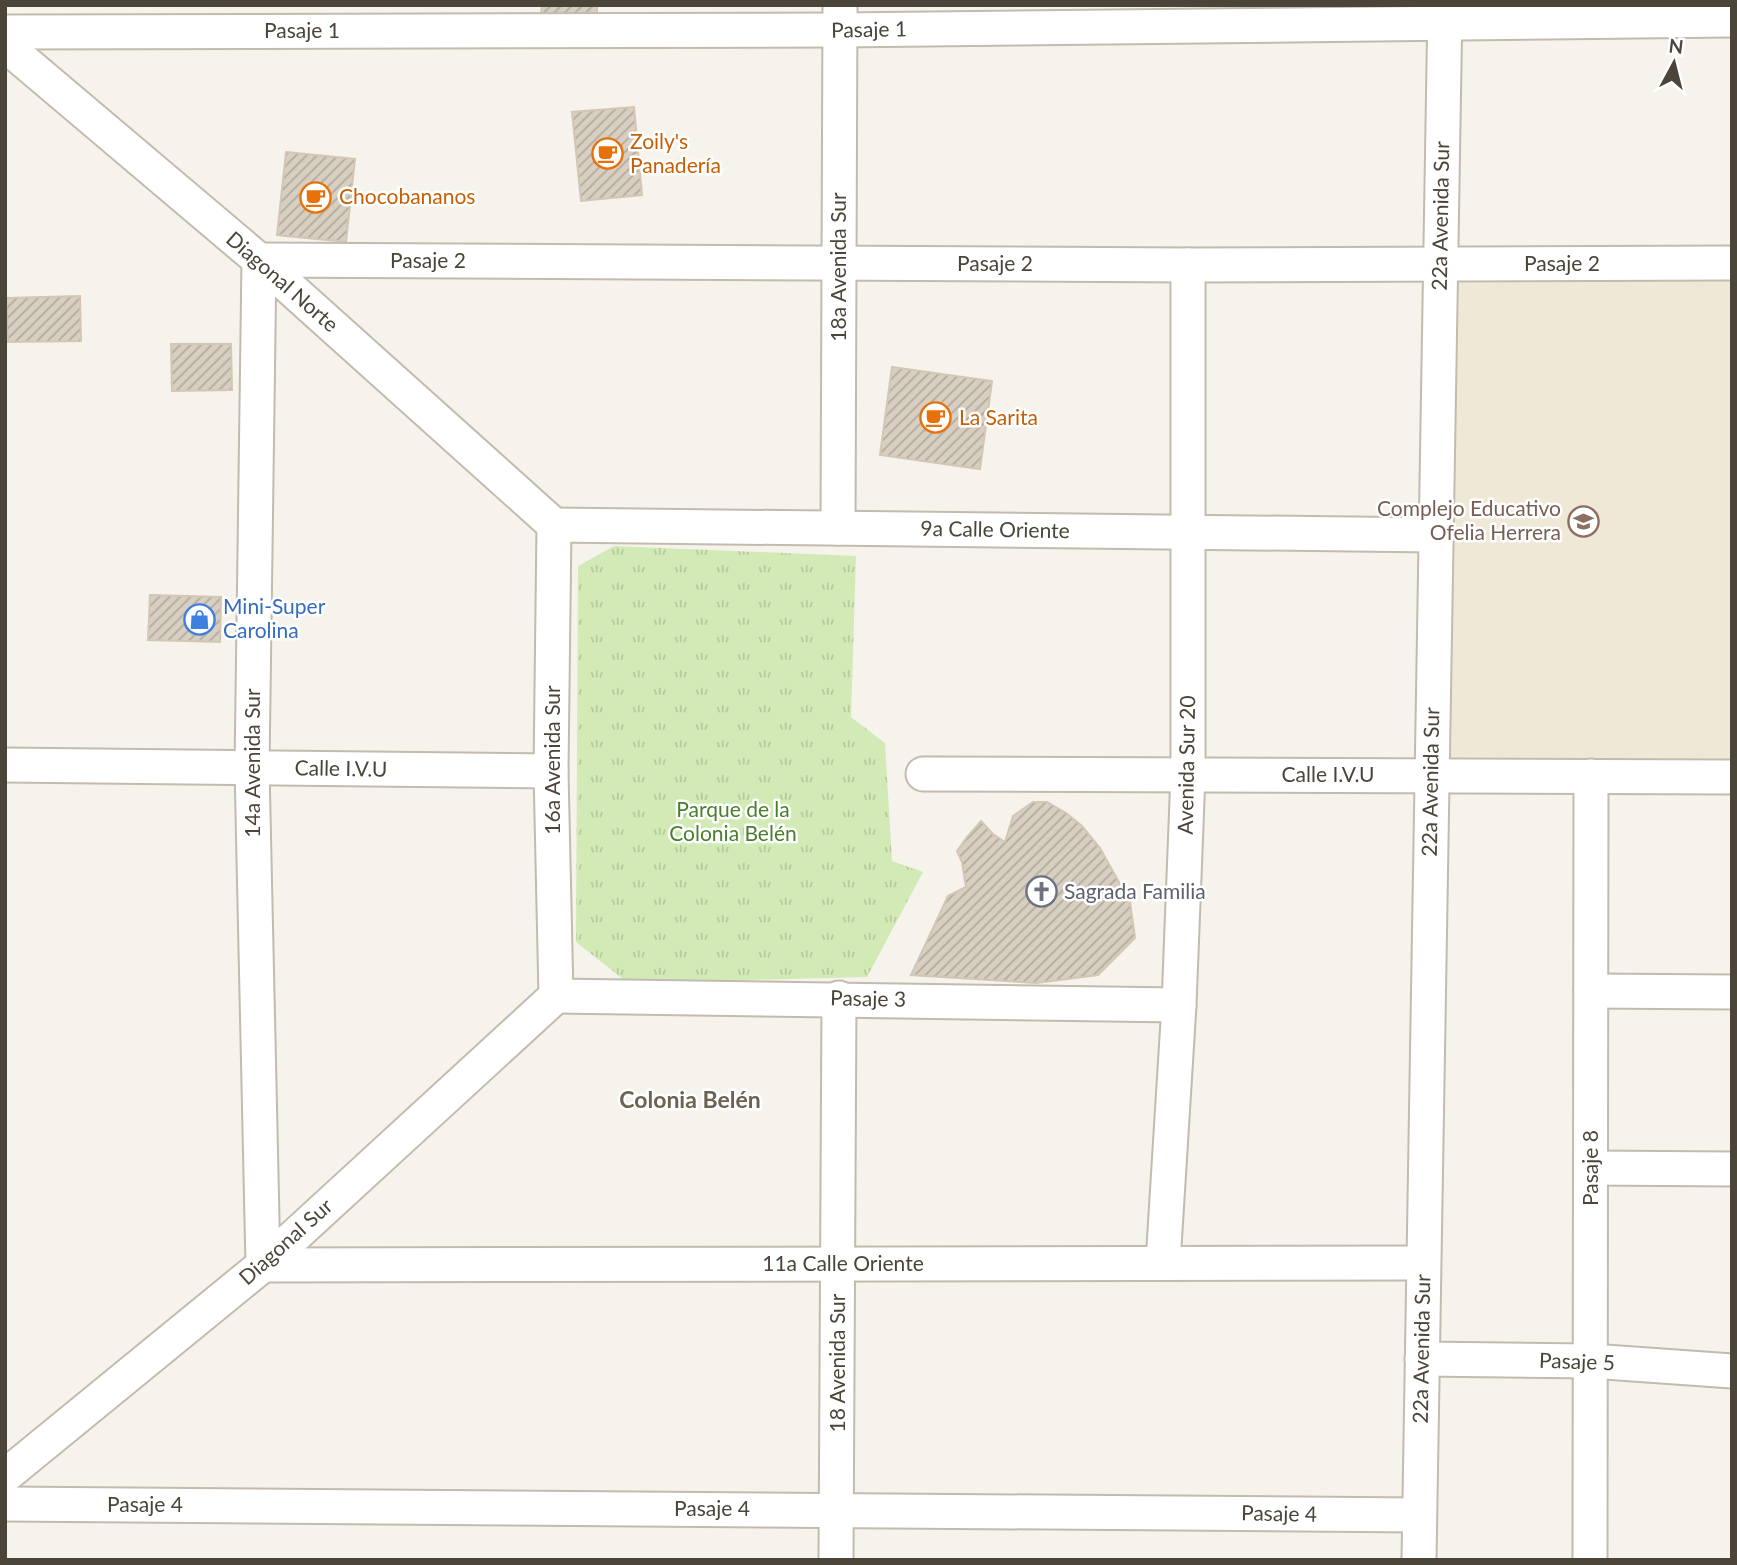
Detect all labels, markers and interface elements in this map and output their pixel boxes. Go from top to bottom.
street label: Pasaje 1 [831,15,907,42]
street label: Pasaje 1 [264,17,340,42]
north arrow [1639,28,1709,98]
text: N [1667,33,1685,58]
place label: Zoily's Panadería [630,128,721,177]
cafe icon: Zoily's Panadería [590,137,624,171]
street label: 22a Avenida Sur [1426,141,1453,291]
cafe icon: Chocobananos [299,180,333,214]
place label: Chocobananos [339,183,475,208]
street label: 18a Avenida Sur [825,192,850,342]
street label: Diagonal Norte [222,225,344,336]
street label: Pasaje 2 [390,247,466,272]
street label: Pasaje 2 [957,250,1033,275]
street label: Pasaje 2 [1524,250,1600,275]
cafe icon: La Sarita [919,401,953,435]
place label: La Sarita [959,404,1038,429]
place label: Complejo Educativo Ofelia Herrera [1377,495,1561,544]
school or university icon: Complejo Educativo Ofelia Herrera [1567,504,1601,538]
street label: 9a Calle Oriente [920,515,1070,542]
place label: Mini-Super Carolina [223,593,326,642]
shop icon: Mini-Super Carolina [183,602,217,636]
street label: 16a Avenida Sur [539,685,564,835]
street label: 14a Avenida Sur [239,688,264,838]
street label: Avenida Sur 20 [1172,695,1199,835]
street label: 22a Avenida Sur [1416,707,1443,857]
street label: Calle I.V.U [294,754,388,781]
street label: Calle I.V.U [1282,761,1374,786]
park label: Parque de la Colonia Belén [669,796,797,845]
church icon: Sagrada Familia [1024,875,1058,909]
place label: Sagrada Familia [1064,878,1206,903]
street label: Pasaje 3 [830,984,906,1011]
district label: Colonia Belén [619,1085,761,1113]
street label: Pasaje 8 [1577,1130,1602,1206]
street label: Diagonal Sur [233,1192,337,1289]
street label: 11a Calle Oriente [762,1250,924,1275]
street label: 22a Avenida Sur [1407,1274,1434,1424]
street label: 18 Avenida Sur [824,1293,849,1432]
street label: Pasaje 5 [1539,1347,1615,1374]
street label: Pasaje 4 [107,1491,183,1516]
street label: Pasaje 4 [674,1495,750,1520]
street label: Pasaje 4 [1241,1499,1317,1526]

